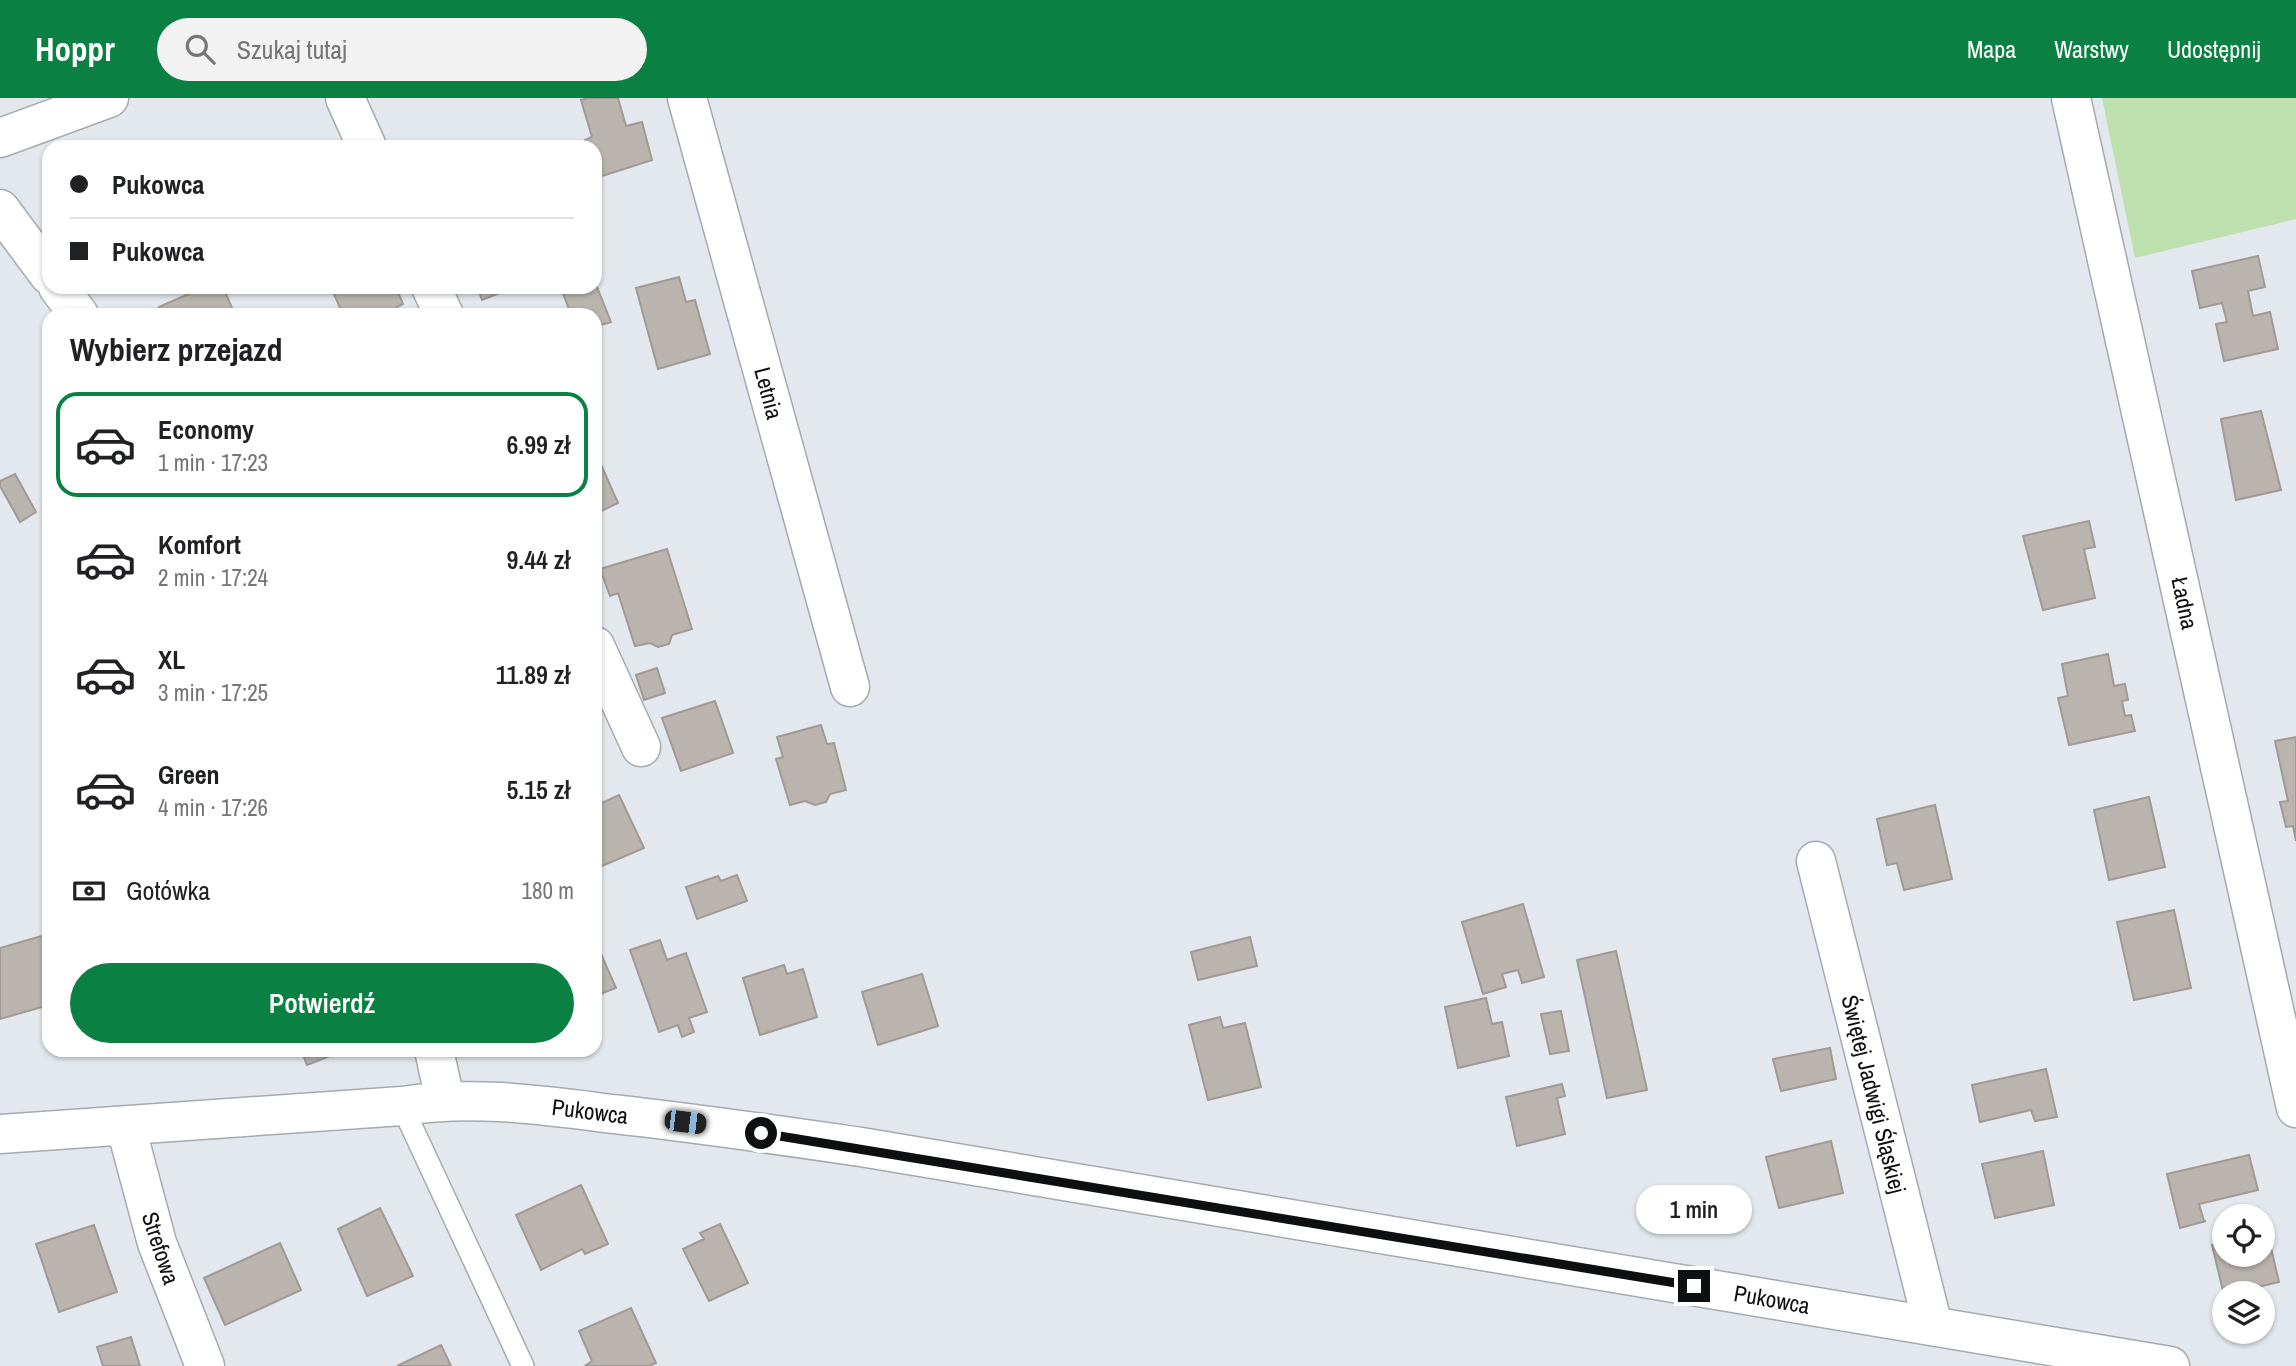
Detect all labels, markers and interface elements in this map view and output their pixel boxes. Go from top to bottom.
search box [157,18,647,81]
text: Hoppr [35,27,115,71]
icon: search [181,30,219,68]
text: Szukaj tutaj [237,32,347,67]
text: Mapa [1967,33,2016,65]
text: Warstwy [2054,33,2129,65]
text: Udostępnij [2167,33,2261,65]
text: Pukowca [112,167,204,202]
text: Pukowca [112,234,204,269]
text: Wybierz przejazd [70,328,282,371]
street label: Letnia [747,364,791,423]
text: Economy [158,412,254,447]
icon: car [74,413,137,476]
text: 6.99 zł [506,427,570,462]
text: 1 min · 17:23 [158,447,268,478]
text: Komfort [158,527,241,562]
icon: car [74,528,137,591]
text: 9.44 zł [506,542,570,577]
text: 2 min · 17:24 [158,562,268,593]
street label: Ładna [2164,574,2206,632]
text: XL [158,642,185,677]
icon: car [74,643,137,706]
text: 11.89 zł [496,657,570,692]
text: 3 min · 17:25 [158,677,268,708]
text: Green [158,757,220,792]
icon: car [74,758,137,821]
text: 5.15 zł [506,772,570,807]
text: 4 min · 17:26 [158,792,268,823]
icon: cash [70,872,108,910]
text: Gotówka [126,873,210,908]
text: 180 m [522,875,574,906]
button: Potwierdź [70,963,574,1043]
street label: Świętej Jadwigi Śląskiej [1834,992,1914,1196]
street label: Pukowca [550,1091,630,1131]
car [663,1109,708,1135]
route start [745,1117,777,1149]
callout: 1 min [1636,1184,1752,1234]
text: 1 min [1670,1194,1718,1225]
map controls [2212,1204,2275,1344]
button: locate [2212,1204,2275,1267]
street label: Strefowa [135,1208,187,1289]
route end [1678,1270,1710,1302]
street label: Pukowca [1732,1277,1813,1321]
button: layers [2212,1281,2275,1344]

